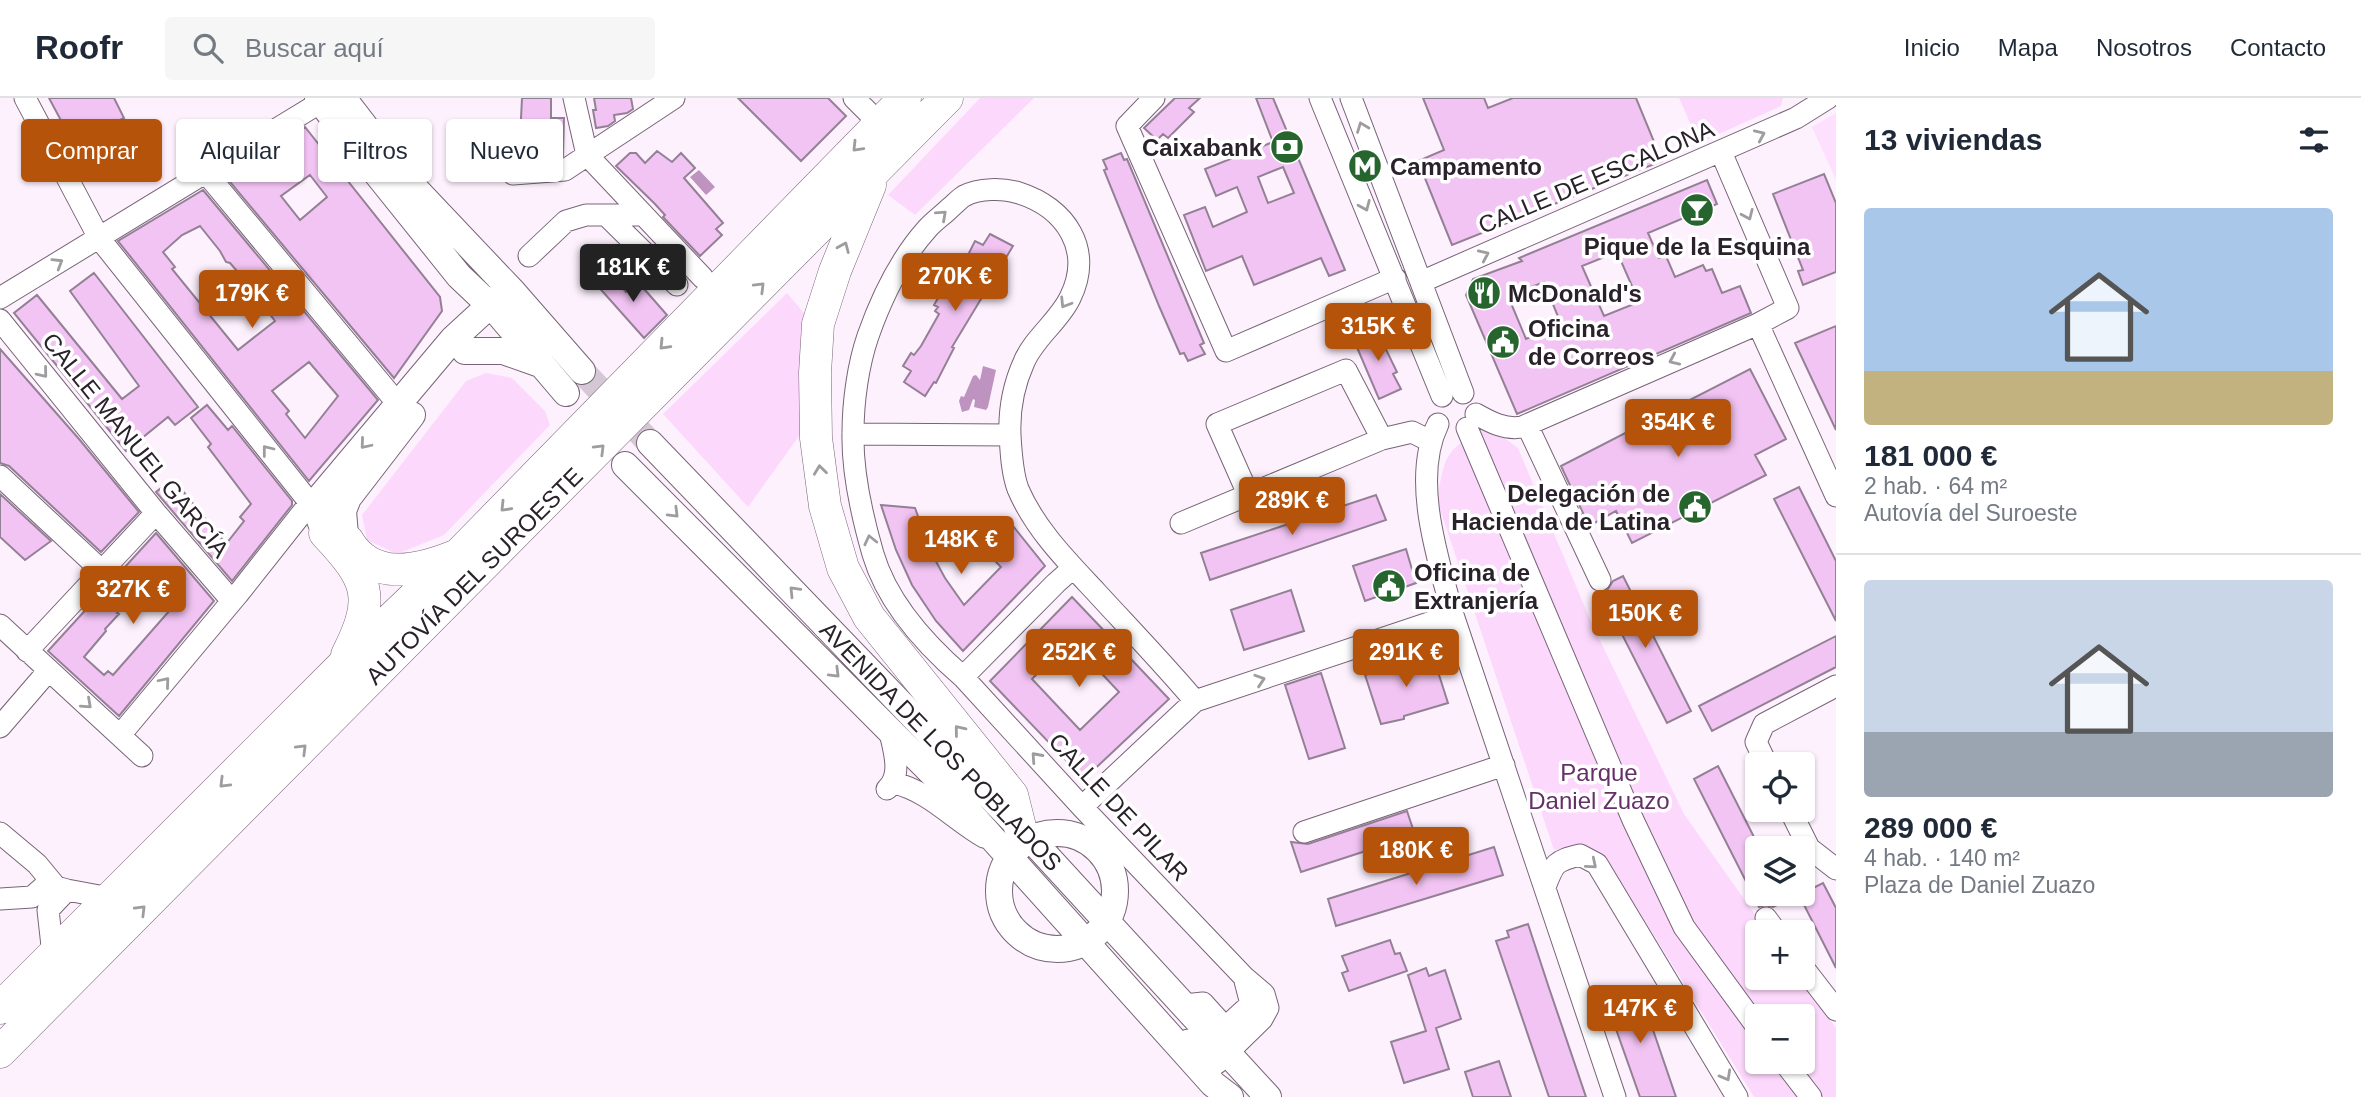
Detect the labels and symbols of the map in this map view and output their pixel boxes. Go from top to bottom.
street label: CALLE DE ESCALONA [1474,115,1718,239]
one-way arrow [1356,121,1370,133]
bank icon: Caixabank [1268,128,1306,166]
one-way arrow [1752,129,1765,143]
place label: Caixabank [1142,134,1263,161]
one-way arrow [853,139,866,152]
metro station icon: Campamento [1346,147,1384,185]
place label: Campamento [1390,153,1542,180]
bar icon: Pique de la Esquina [1678,191,1716,229]
one-way arrow [1357,199,1371,211]
one-way arrow [1740,208,1754,220]
one-way arrow [934,211,947,224]
place label: Pique de la Esquina [1584,233,1811,260]
one-way arrow [836,242,850,254]
pin: 181K € [576,244,690,304]
one-way arrow [1476,249,1489,263]
pin: 270K € [898,254,1012,313]
one-way arrow [51,258,64,271]
pin: 179K € [195,271,309,330]
restaurant icon: McDonald's [1465,274,1503,312]
place label: McDonald's [1508,280,1642,307]
one-way arrow [752,283,764,295]
one-way arrow [1061,296,1074,309]
pin: 315K € [1321,303,1435,363]
place label: Oficina de Correos [1528,315,1655,370]
public building icon: Oficina de Correos [1484,323,1522,361]
street label: CALLE MANUEL GARCÍA [37,327,235,563]
one-way arrow [659,336,672,349]
one-way arrow [1669,352,1681,366]
one-way arrow [35,365,47,378]
pin: 354K € [1621,400,1735,459]
one-way arrow [361,435,373,448]
one-way arrow [263,445,276,457]
one-way arrow [592,445,604,457]
street label: AUTOVÍA DEL SUROESTE [360,462,588,690]
one-way arrow [813,464,828,476]
pin: 289K € [1235,478,1349,537]
place label: Delegación de Hacienda de Latina [1451,480,1671,535]
public building icon: Delegación de Hacienda de Latina [1676,488,1714,526]
one-way arrow [500,499,513,512]
one-way arrow [665,504,678,517]
pin: 148K € [904,517,1018,576]
one-way arrow [864,534,878,546]
place label: Oficina de Extranjería [1414,559,1539,614]
pin: 327K € [76,566,190,626]
public building icon: Oficina de Extranjería [1370,567,1408,605]
one-way arrow [789,586,802,599]
pin: 150K € [1588,590,1702,650]
street label: AVENIDA DE LOS POBLADOS [815,616,1067,876]
pin: 252K € [1022,630,1136,689]
pin: 291K € [1349,630,1463,689]
one-way arrow [827,665,840,678]
one-way arrow [1253,673,1265,688]
one-way arrow [156,677,169,689]
one-way arrow [79,696,92,708]
one-way arrow [955,725,968,737]
street label: CALLE DE PILAR [1044,728,1194,886]
one-way arrow [293,745,306,758]
one-way arrow [1031,752,1044,765]
park label: Parque Daniel Zuazo [1528,759,1670,814]
one-way arrow [220,775,233,788]
pin: 180K € [1359,828,1473,887]
one-way arrow [1584,855,1597,868]
one-way arrow [132,906,145,919]
pin: 147K € [1583,986,1697,1045]
one-way arrow [1718,1069,1731,1081]

